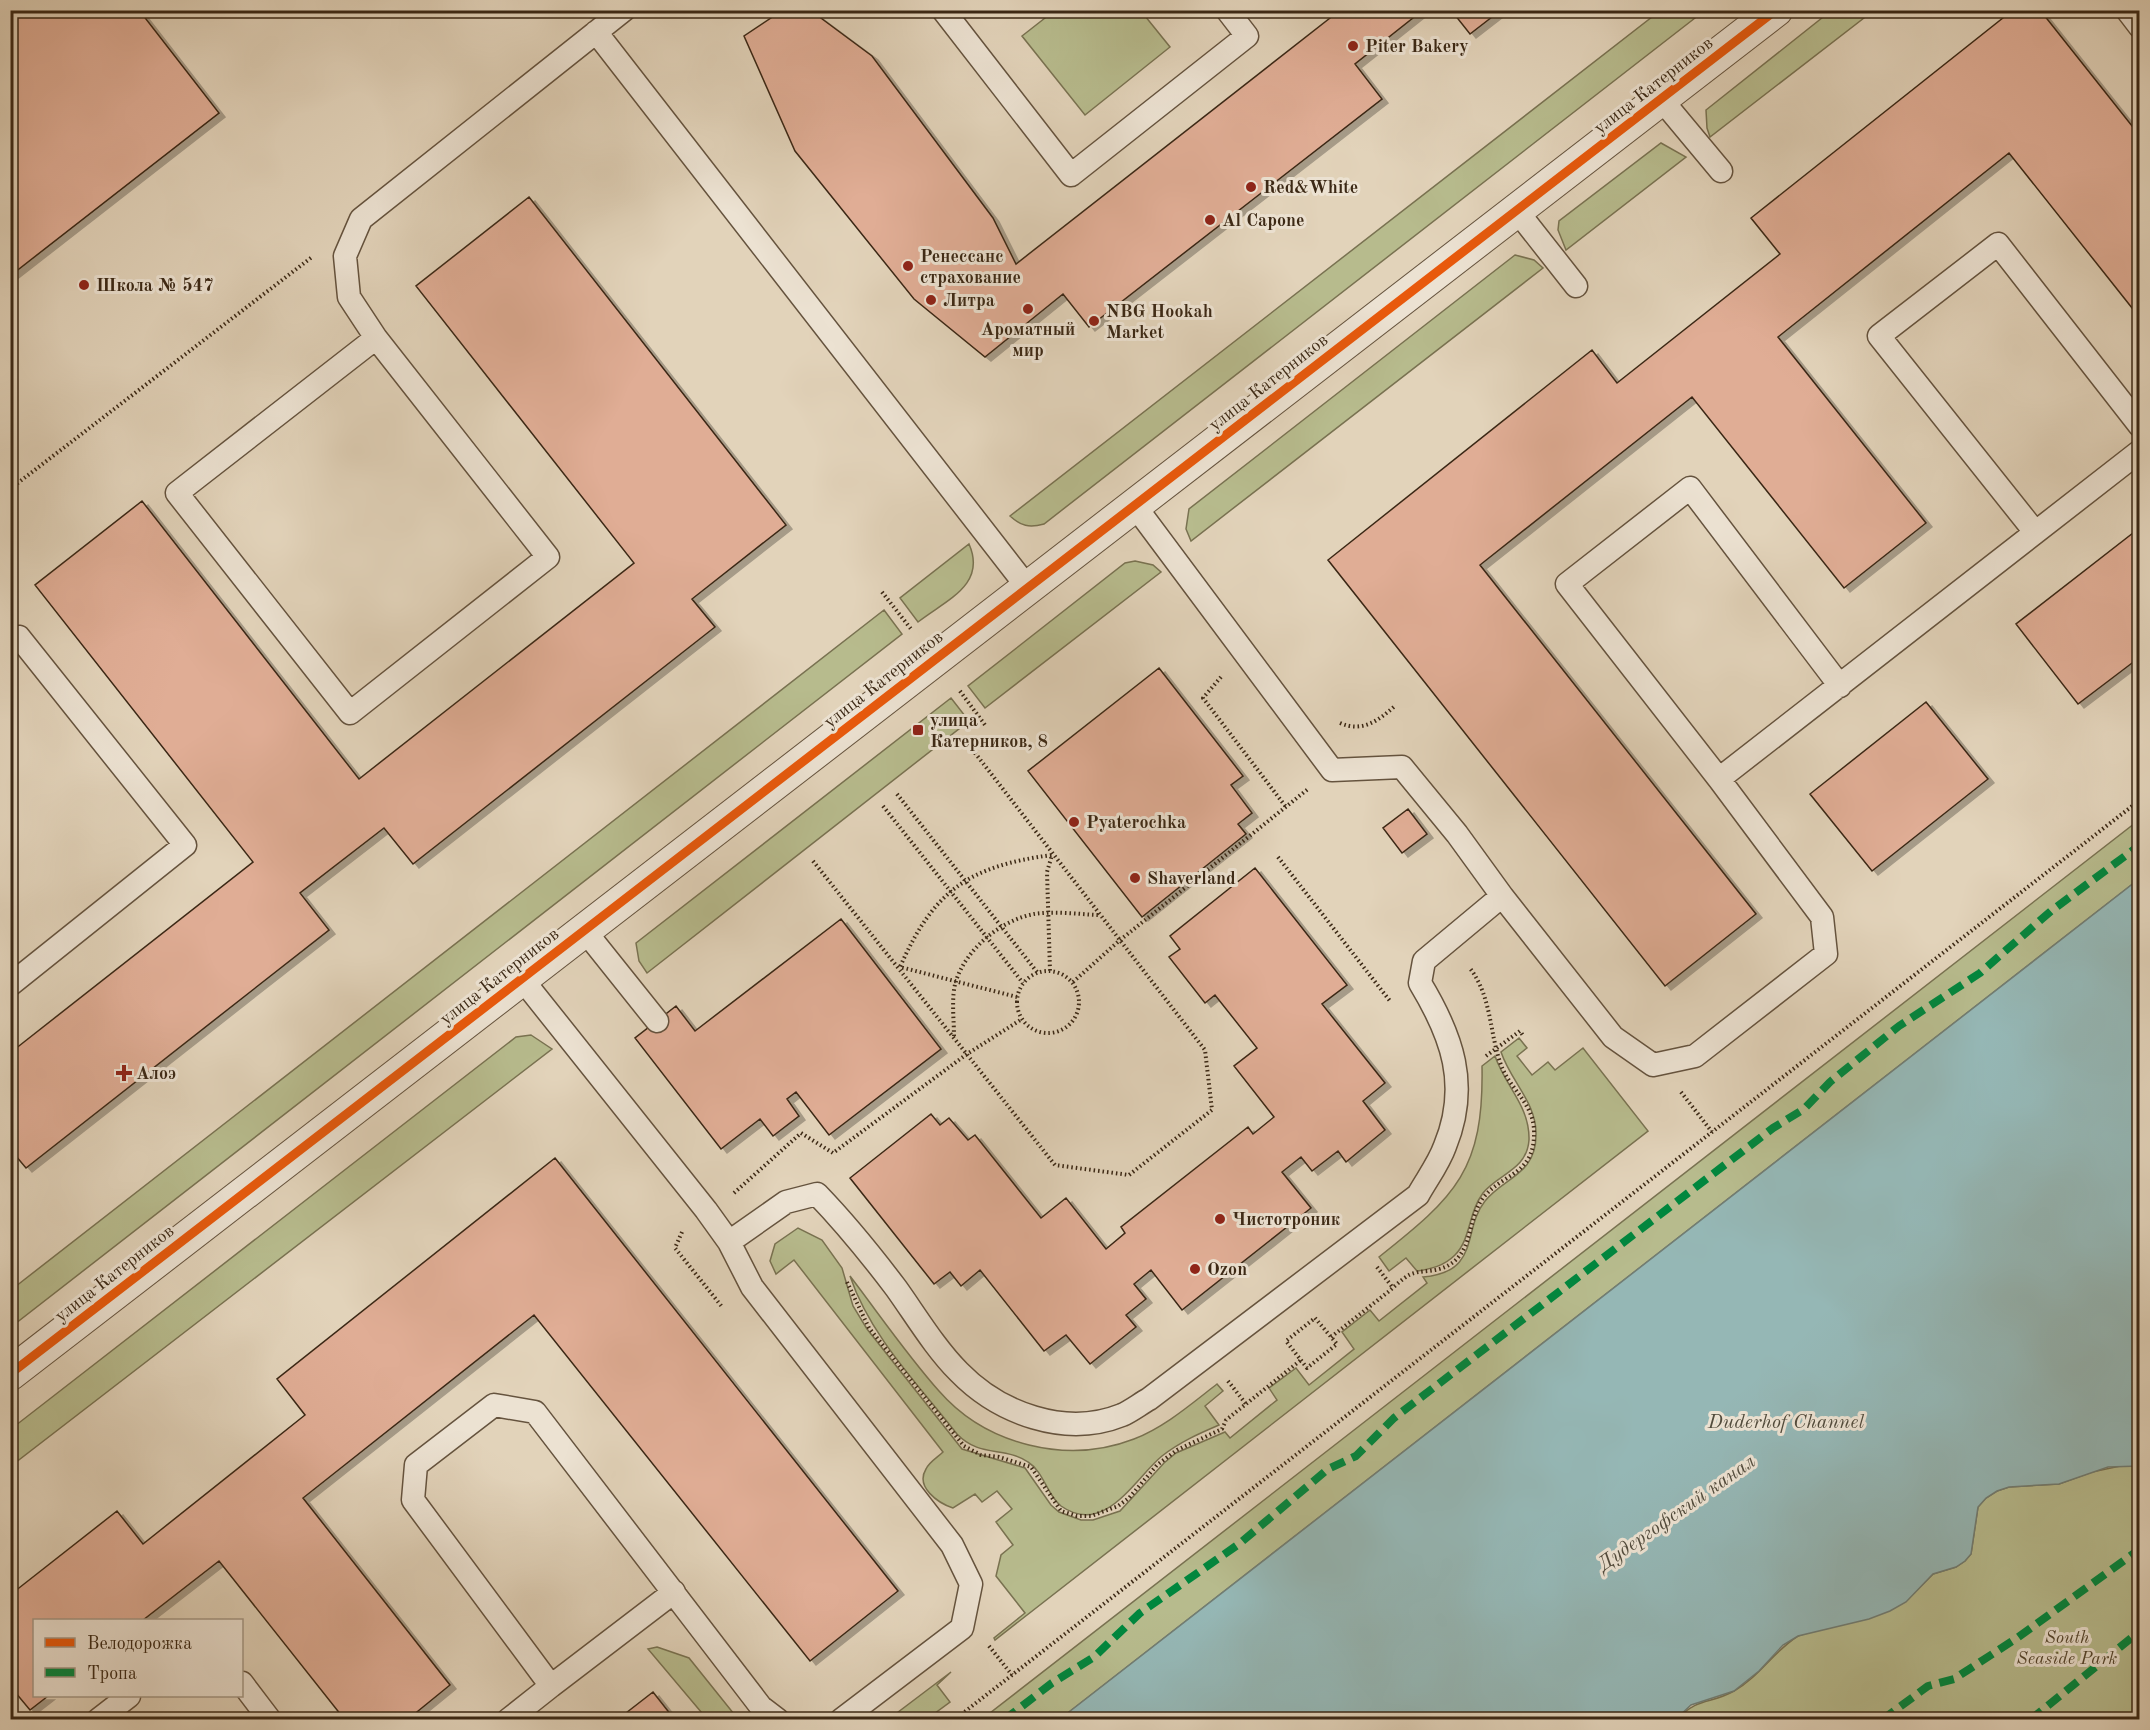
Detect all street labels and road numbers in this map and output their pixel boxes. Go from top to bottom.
street label: улица Катерников [1591,34,1716,138]
street label: улица Катерников [1206,331,1331,435]
street label: улица Катерников [821,628,946,732]
street label: улица Катерников [437,925,562,1029]
street label: улица Катерников [52,1222,177,1326]

